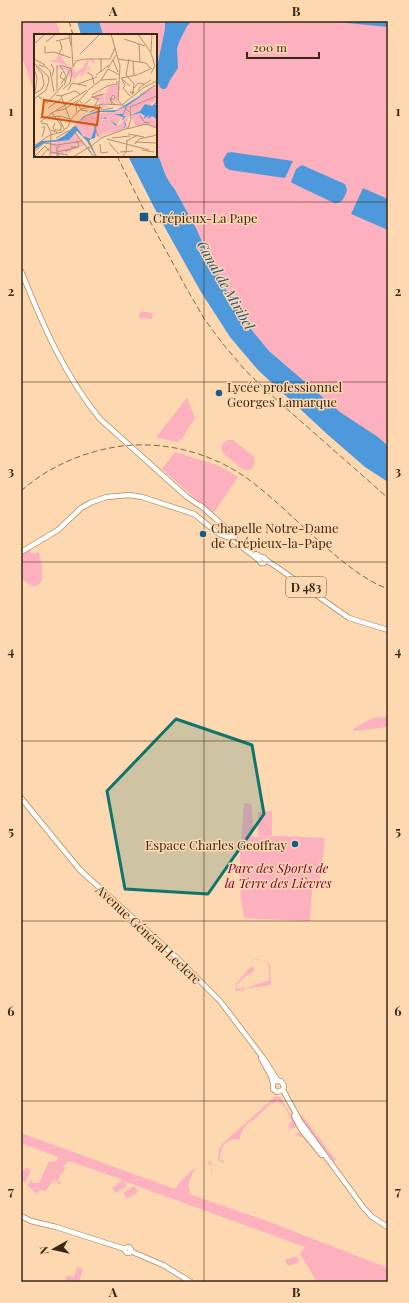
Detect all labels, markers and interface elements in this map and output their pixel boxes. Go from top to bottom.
text: A [108,2,118,19]
text: B [292,2,301,19]
inset map [34,34,157,157]
scale bar [247,34,319,60]
text: 200 m [253,39,287,55]
text: 1 [9,102,14,119]
text: 1 [396,102,401,119]
place label: Crépieux-La Pape [153,209,258,226]
marker: Crépieux-La Pape [138,211,150,223]
water label: Canal de Miribel [193,237,260,334]
text: 2 [8,282,15,299]
text: 2 [395,282,402,299]
place label: Lycée professionnel Georges Lamarque [227,378,343,410]
marker: Lycée professionnel Georges Lamarque [214,388,224,398]
text: 3 [8,462,14,479]
text: 3 [395,462,401,479]
place label: Chapelle Notre-Dame de Crépieux-la-Pape [211,519,339,551]
marker: Chapelle Notre-Dame de Crépieux-la-Pape [198,529,208,539]
road number: D 483 [286,577,326,597]
text: 4 [8,642,15,659]
text: 4 [395,642,402,659]
text: 5 [8,822,14,839]
text: 5 [395,822,401,839]
place label: Espace Charles Geoffray [145,836,287,853]
marker: Espace Charles Geoffray [290,839,300,849]
park label: Parc des Sports de la Terre des Lièvres [225,859,331,891]
street label: Avenue Général Leclerc [92,880,205,987]
text: 6 [7,1002,15,1019]
text: 6 [394,1002,402,1019]
text: 7 [8,1182,14,1199]
text: 7 [395,1182,401,1199]
north arrow [34,1229,74,1269]
text: N [36,1245,52,1255]
text: A [108,1283,118,1300]
text: B [292,1283,301,1300]

